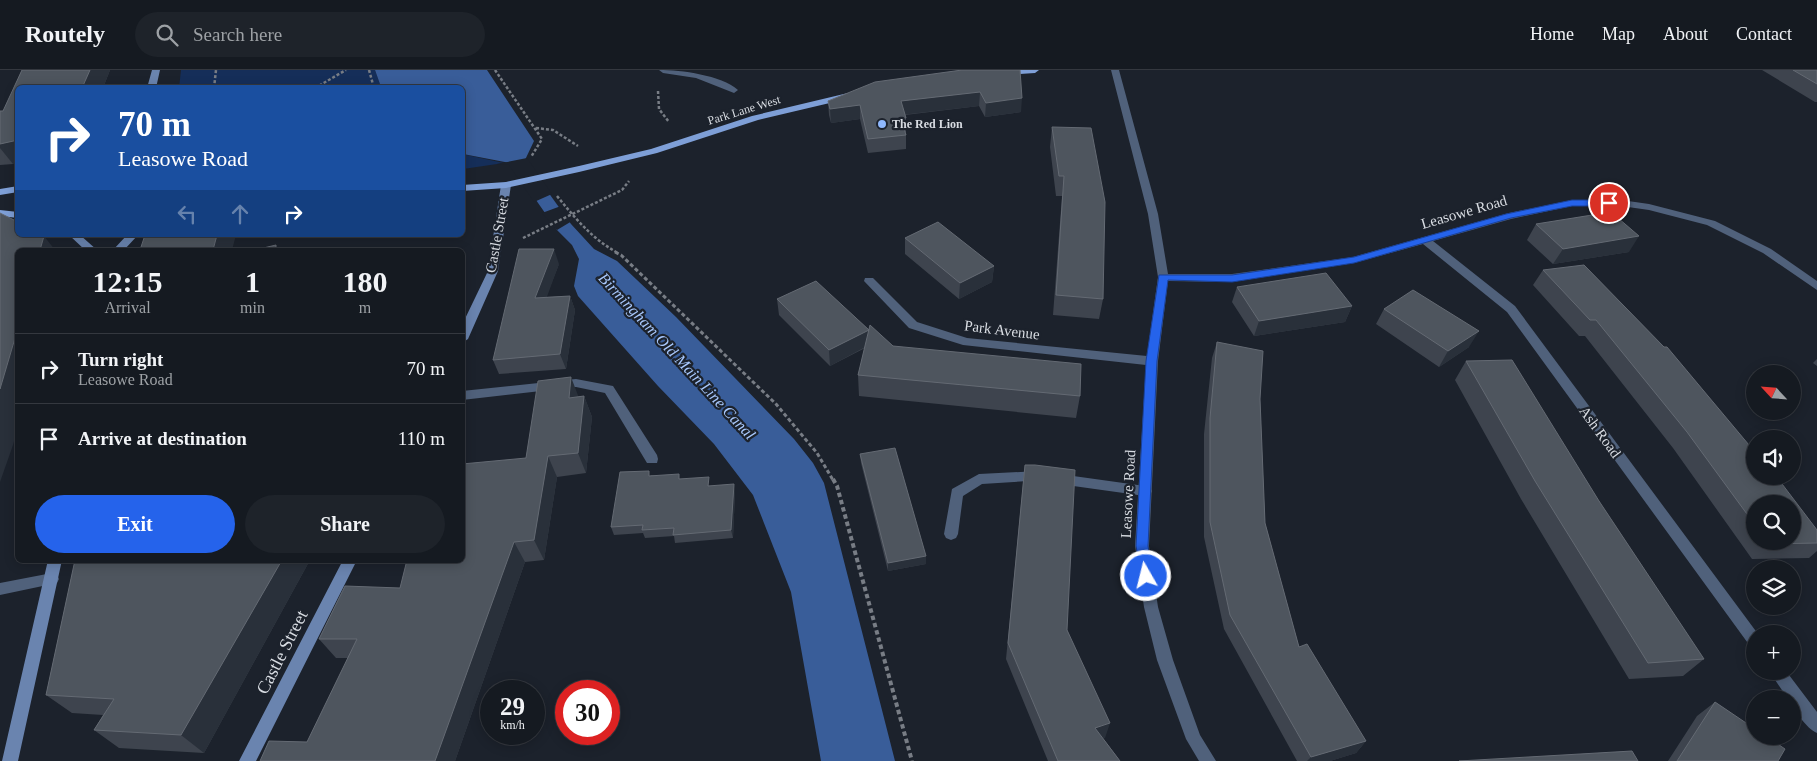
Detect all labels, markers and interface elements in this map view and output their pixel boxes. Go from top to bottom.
search box [135,12,485,57]
text: Routely [25,21,105,47]
icon: search [153,21,181,49]
text: Search here [193,24,282,45]
text: Home [1530,24,1574,44]
text: Map [1602,24,1635,44]
text: About [1663,24,1708,44]
text: Contact [1736,24,1792,44]
street label: Park Lane West [706,92,783,128]
icon: right [35,105,100,170]
text: 70 m [118,105,191,144]
place label: The Red Lion [892,117,963,131]
marker: The Red Lion [876,118,888,130]
text: Leasowe Road [118,146,248,171]
pin [1588,182,1630,224]
icon: arrive [1595,189,1623,217]
street label: Leasowe Road [1419,192,1509,232]
street label: Castle Street [483,195,512,274]
icon: left [173,200,201,228]
icon: ahead [226,200,254,228]
icon: right [279,200,307,228]
text: 12:15 [93,265,163,298]
text: 1 [245,265,260,298]
text: 180 [342,265,387,298]
water label: Birmingham Old Main Line Canal [595,269,759,444]
text: Arrival [104,299,151,316]
text: min [240,299,265,316]
text: m [359,299,371,316]
street label: Park Avenue [963,317,1041,343]
text: Turn right [78,349,163,370]
icon: right [35,355,63,383]
text: 70 m [406,358,445,379]
north arrow [1746,365,1801,420]
map controls [1746,365,1801,745]
text: Leasowe Road [78,371,173,388]
street label: Ash Road [1576,403,1624,461]
icon: arrive [35,425,63,453]
text: Arrive at destination [78,428,247,449]
text: 110 m [398,428,445,449]
button: sound [1746,430,1801,485]
street label: Leasowe Road [1118,449,1138,539]
button: Exit [35,495,235,553]
button: Share [245,495,445,553]
button: search [1746,495,1801,550]
position arrow [1119,549,1171,601]
button: layers [1746,560,1801,615]
street label: Castle Street [252,607,312,697]
button: + [1746,625,1801,680]
speed limit sign: 30 [555,680,620,745]
button: − [1746,690,1801,745]
text: 29 [500,693,525,720]
text: km/h [500,718,525,732]

